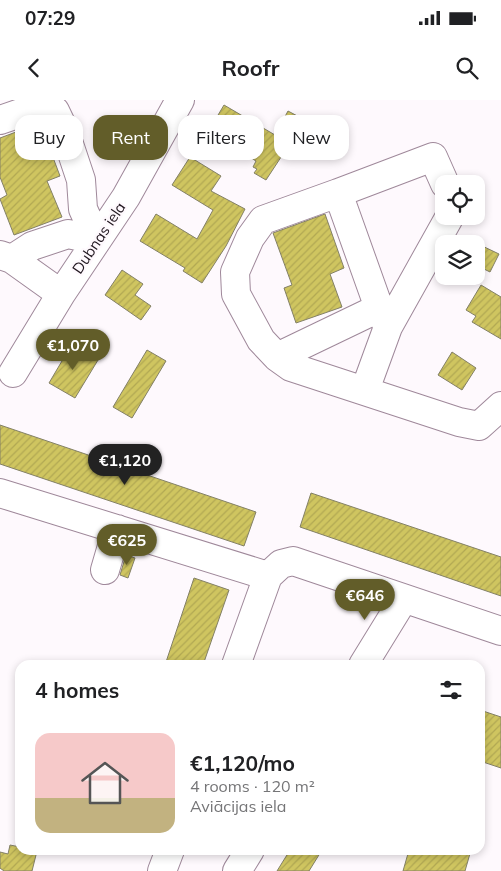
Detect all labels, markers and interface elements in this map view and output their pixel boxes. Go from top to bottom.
text: 07:29 [25,6,75,30]
icon: back [20,54,48,82]
text: Roofr [222,54,279,82]
icon: search [453,54,481,82]
chip: Buy [15,115,83,160]
chip: Rent [93,115,168,160]
chip: Filters [178,115,264,160]
chip: New [274,115,349,160]
map controls [435,175,485,285]
button: locate [435,175,485,225]
street label: Dubnas iela [68,198,129,277]
button: layers [435,235,485,285]
pin: €1,070 [32,328,114,371]
text: €1,070 [47,335,99,355]
pin: €1,120 [84,444,166,486]
text: €1,120 [99,450,151,470]
pin: €625 [97,524,157,566]
text: €625 [108,530,146,550]
pin: €646 [335,578,395,621]
text: €646 [346,585,384,605]
icon: filters [437,676,465,704]
text: 4 homes [35,677,119,703]
text: €1,120/mo [190,750,295,776]
icon: home [75,753,135,813]
text: 4 rooms · 120 m² [190,776,315,796]
text: Aviācijas iela [190,796,286,816]

